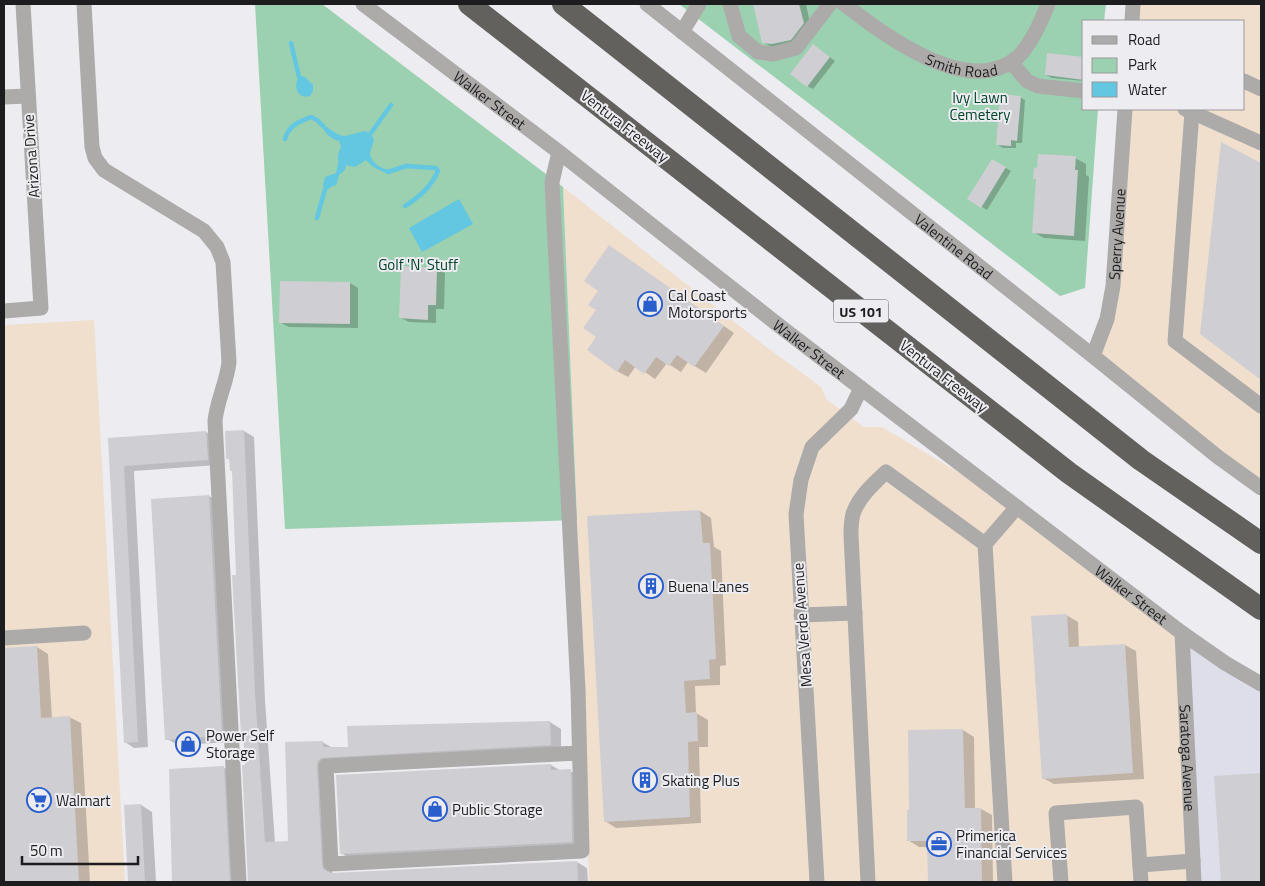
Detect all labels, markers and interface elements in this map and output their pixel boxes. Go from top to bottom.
legend [1082,20,1245,110]
text: Road [1128,28,1160,51]
street label: Smith Road [922,47,1000,83]
text: Park [1128,53,1157,76]
street label: Walker Street [449,65,532,135]
text: Water [1128,78,1167,101]
street label: Ventura Freeway [576,84,674,168]
park label: Ivy Lawn Cemetery [950,86,1010,126]
street label: Arizona Drive [17,113,45,199]
street label: Sperry Avenue [1102,188,1131,281]
street label: Valentine Road [910,208,998,285]
park label: Golf 'N' Stuff [378,253,458,276]
place label: Cal Coast Motorsports [668,284,747,324]
shop icon: Cal Coast Motorsports [637,291,663,317]
road number: US 101 [834,300,888,322]
street label: Walker Street [768,314,851,384]
street label: Ventura Freeway [895,334,993,418]
street label: Walker Street [1090,559,1173,630]
street label: Mesa Verde Avenue [786,562,818,688]
building icon: Buena Lanes [638,573,664,599]
place label: Buena Lanes [668,575,749,598]
street label: Saratoga Avenue [1174,704,1202,812]
place label: Power Self Storage [206,724,274,764]
shop icon: Power Self Storage [175,731,201,757]
building icon: Skating Plus [632,767,658,793]
place label: Skating Plus [662,769,740,792]
supermarket icon: Walmart [26,787,52,813]
place label: Walmart [56,789,111,812]
shop icon: Public Storage [422,796,448,822]
place label: Public Storage [452,798,543,821]
place label: Primerica Financial Services [956,824,1067,864]
office icon: Primerica Financial Services [926,831,952,857]
scale bar [22,834,139,866]
text: 50 m [30,839,63,862]

